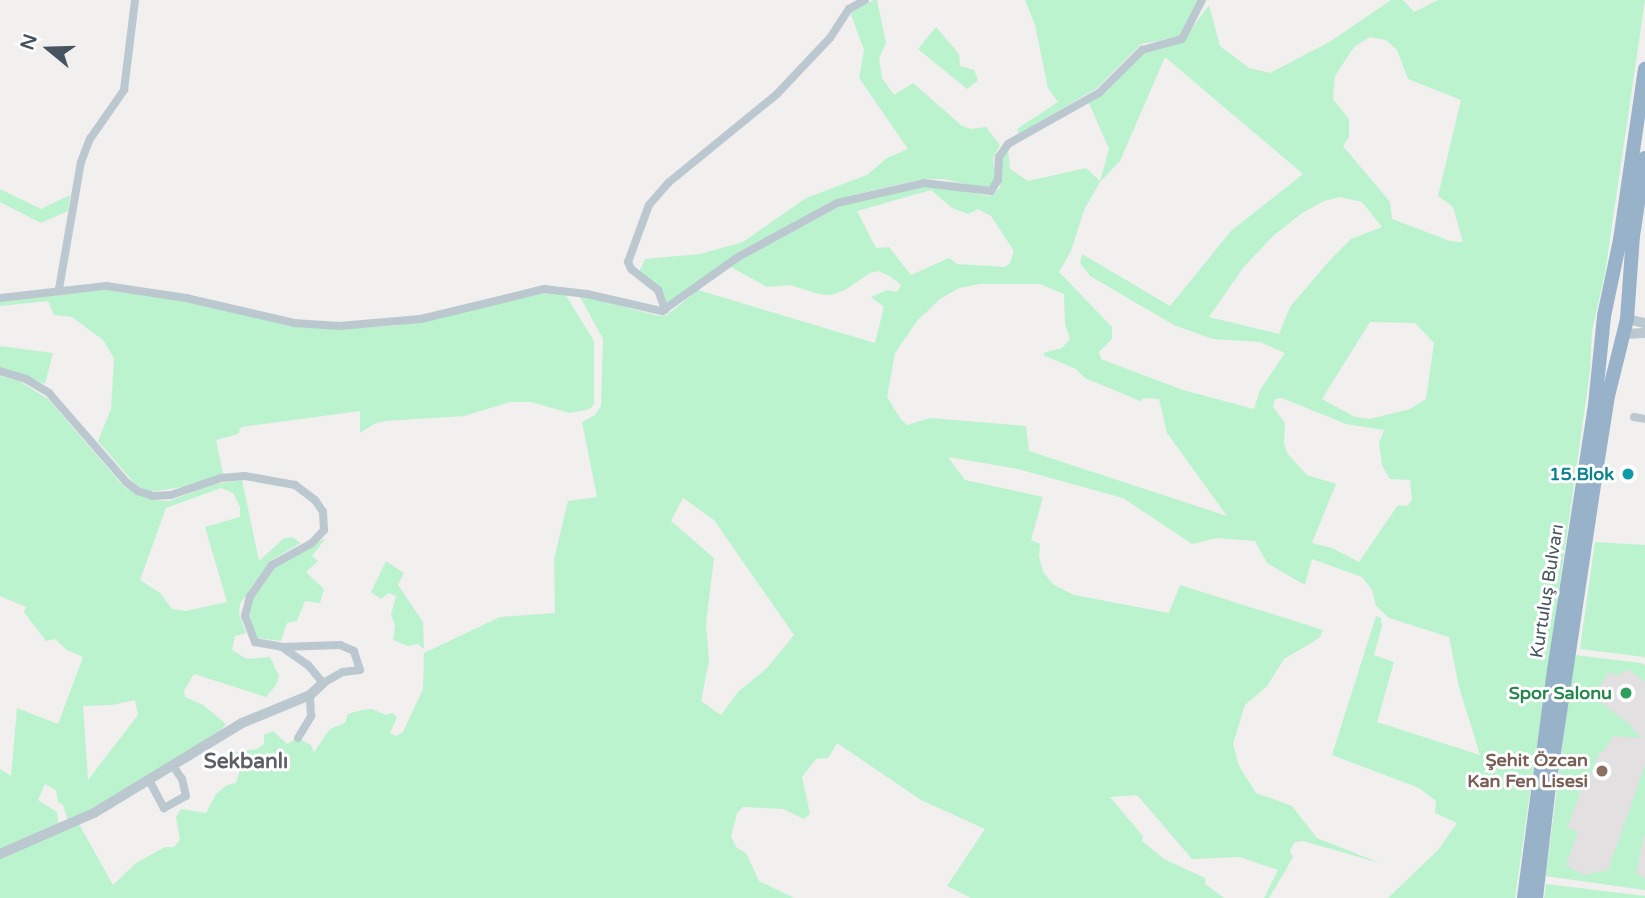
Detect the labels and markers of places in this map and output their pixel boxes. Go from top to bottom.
place label: 15.Blok [1549,463,1614,485]
marker: 15.Blok [1620,466,1636,482]
place label: Spor Salonu [1509,682,1612,704]
marker: Spor Salonu [1618,685,1634,701]
place label: Şehit Özcan Kan Fen Lisesi [1467,750,1588,792]
marker: Şehit Özcan Kan Fen Lisesi [1594,763,1610,779]

